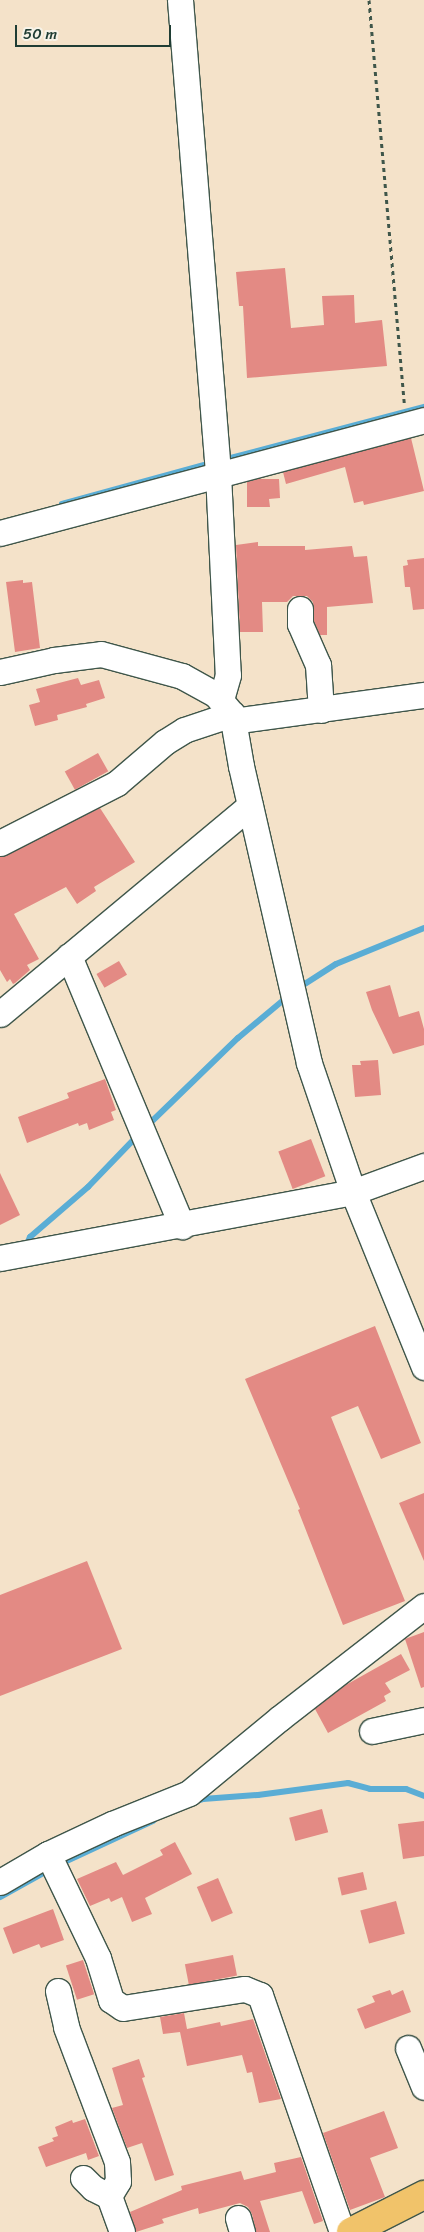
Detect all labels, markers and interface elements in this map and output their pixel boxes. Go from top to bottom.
scale bar [18,15,174,47]
text: 50 m [23,21,57,47]

